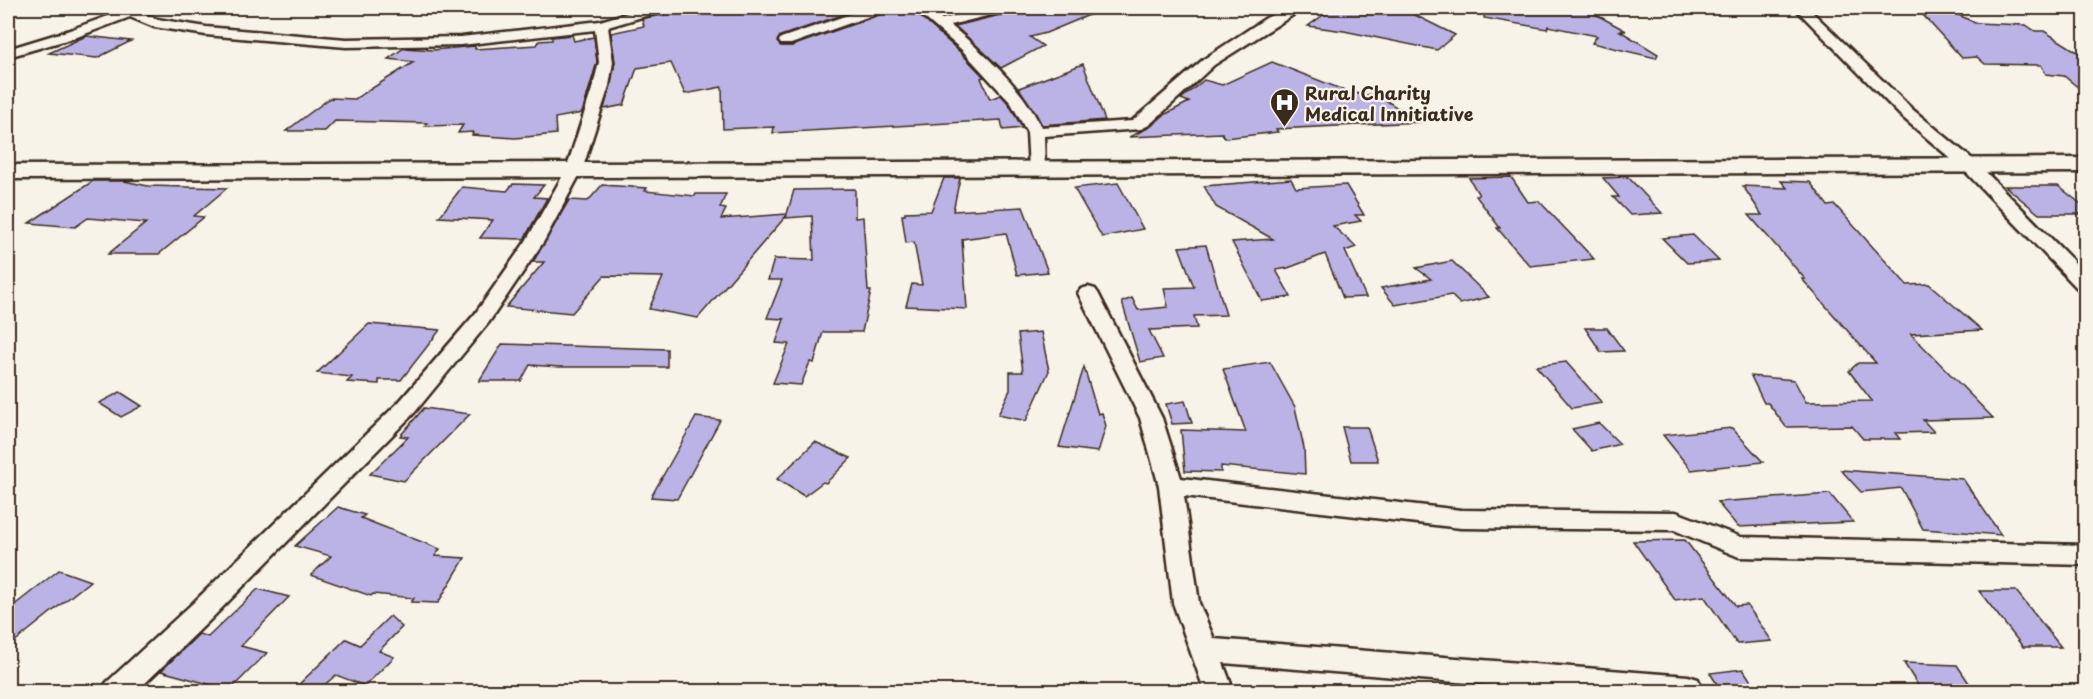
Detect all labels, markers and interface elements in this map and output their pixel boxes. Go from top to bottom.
place label: Rural Charity Medical Innitiative [1305,79,1474,127]
hospital icon: Rural Charity Medical Innitiative [1268,86,1300,128]

